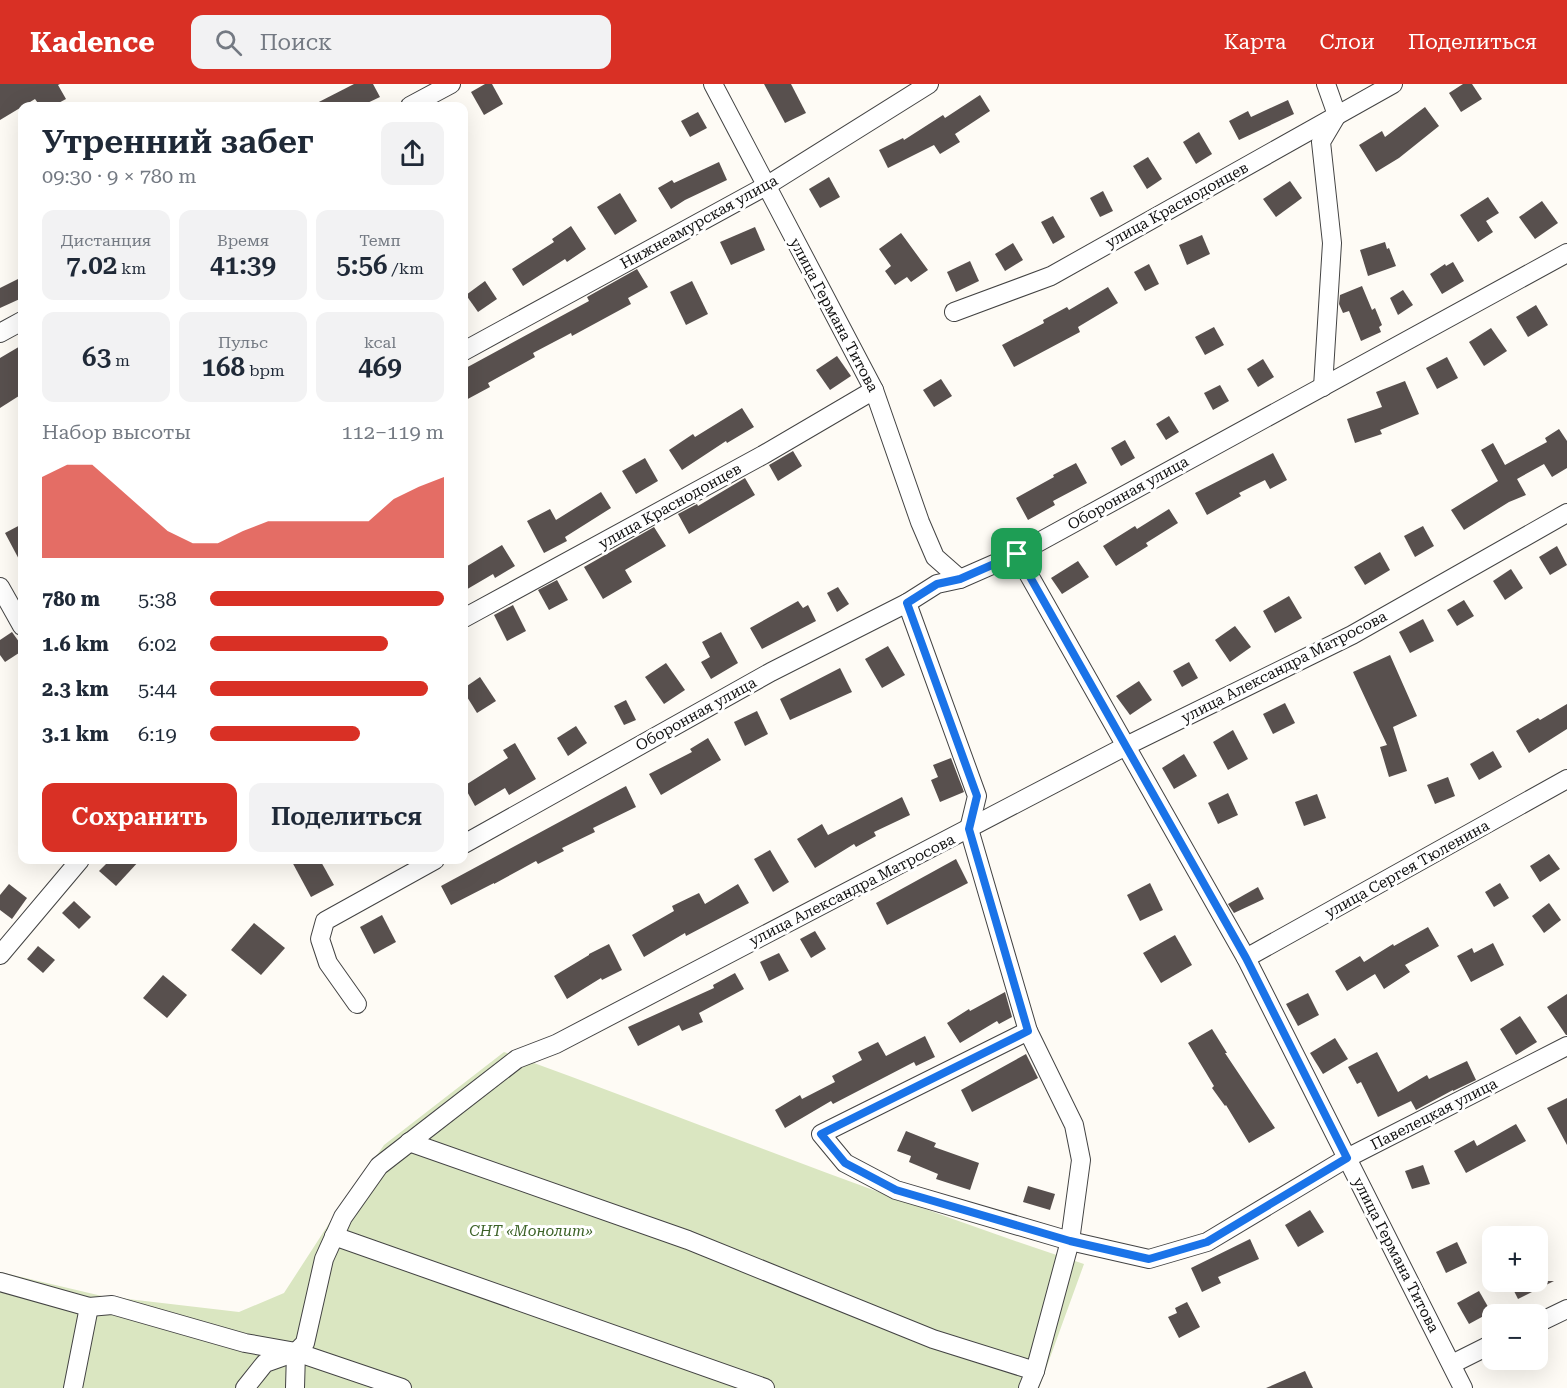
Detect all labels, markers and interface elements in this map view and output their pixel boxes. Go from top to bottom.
search box [191,15,611,69]
text: Kadence [30,26,155,59]
icon: search [212,26,245,59]
text: Поиск [260,30,332,55]
text: Карта [1224,30,1287,54]
text: Слои [1320,30,1375,54]
text: Поделиться [1408,30,1537,54]
text: Утренний забег [42,122,314,161]
button: share [381,122,444,185]
street label: улица Краснодонцев [1103,158,1251,252]
text: 09:30 · 9 × 780 m [42,164,197,188]
street label: Нижнеамурская улица [617,171,781,273]
text: Дистанция [61,231,151,250]
text: Время [217,231,269,250]
text: Темп [359,231,401,250]
street label: улица Германа Титова [786,235,882,395]
text: 7.02 [66,250,117,280]
text: 41:39 [210,250,276,280]
text: 5:56 [336,250,388,280]
text: km [117,259,146,278]
text: /km [388,259,424,278]
text: Пульс [218,333,268,352]
text: kcal [364,333,396,352]
text: 63 [82,342,111,372]
text: m [111,351,130,370]
text: 168 [201,352,245,382]
text: 469 [358,352,402,382]
text: bpm [245,361,285,380]
text: Набор высоты [42,420,191,444]
text: 112–119 m [341,420,444,444]
street label: Оборонная улица [1065,452,1191,534]
street label: улица Краснодонцев [596,459,744,553]
pin [991,528,1042,579]
icon: arrive [1000,537,1033,570]
text: 780 m [42,587,100,611]
text: 5:38 [138,587,177,611]
street label: улица Александра Матросова [1178,607,1390,727]
text: 1.6 km [42,632,109,656]
text: 6:02 [138,632,177,656]
street label: Оборонная улица [633,673,759,755]
text: 2.3 km [42,677,109,701]
text: 5:44 [138,677,177,701]
text: 3.1 km [42,722,109,746]
text: 6:19 [138,722,177,746]
button: Сохранить [42,783,237,852]
button: Поделиться [249,783,444,852]
street label: улица Сергея Тюленина [1322,816,1492,922]
street label: улица Александра Матросова [746,830,958,950]
street label: Павелецкая улица [1368,1074,1500,1154]
street label: улица Германа Титова [1349,1174,1443,1336]
park label: СНТ «Монолит» [469,1222,593,1240]
map controls [1482,1226,1548,1370]
button: + [1482,1226,1548,1292]
button: − [1482,1304,1548,1370]

